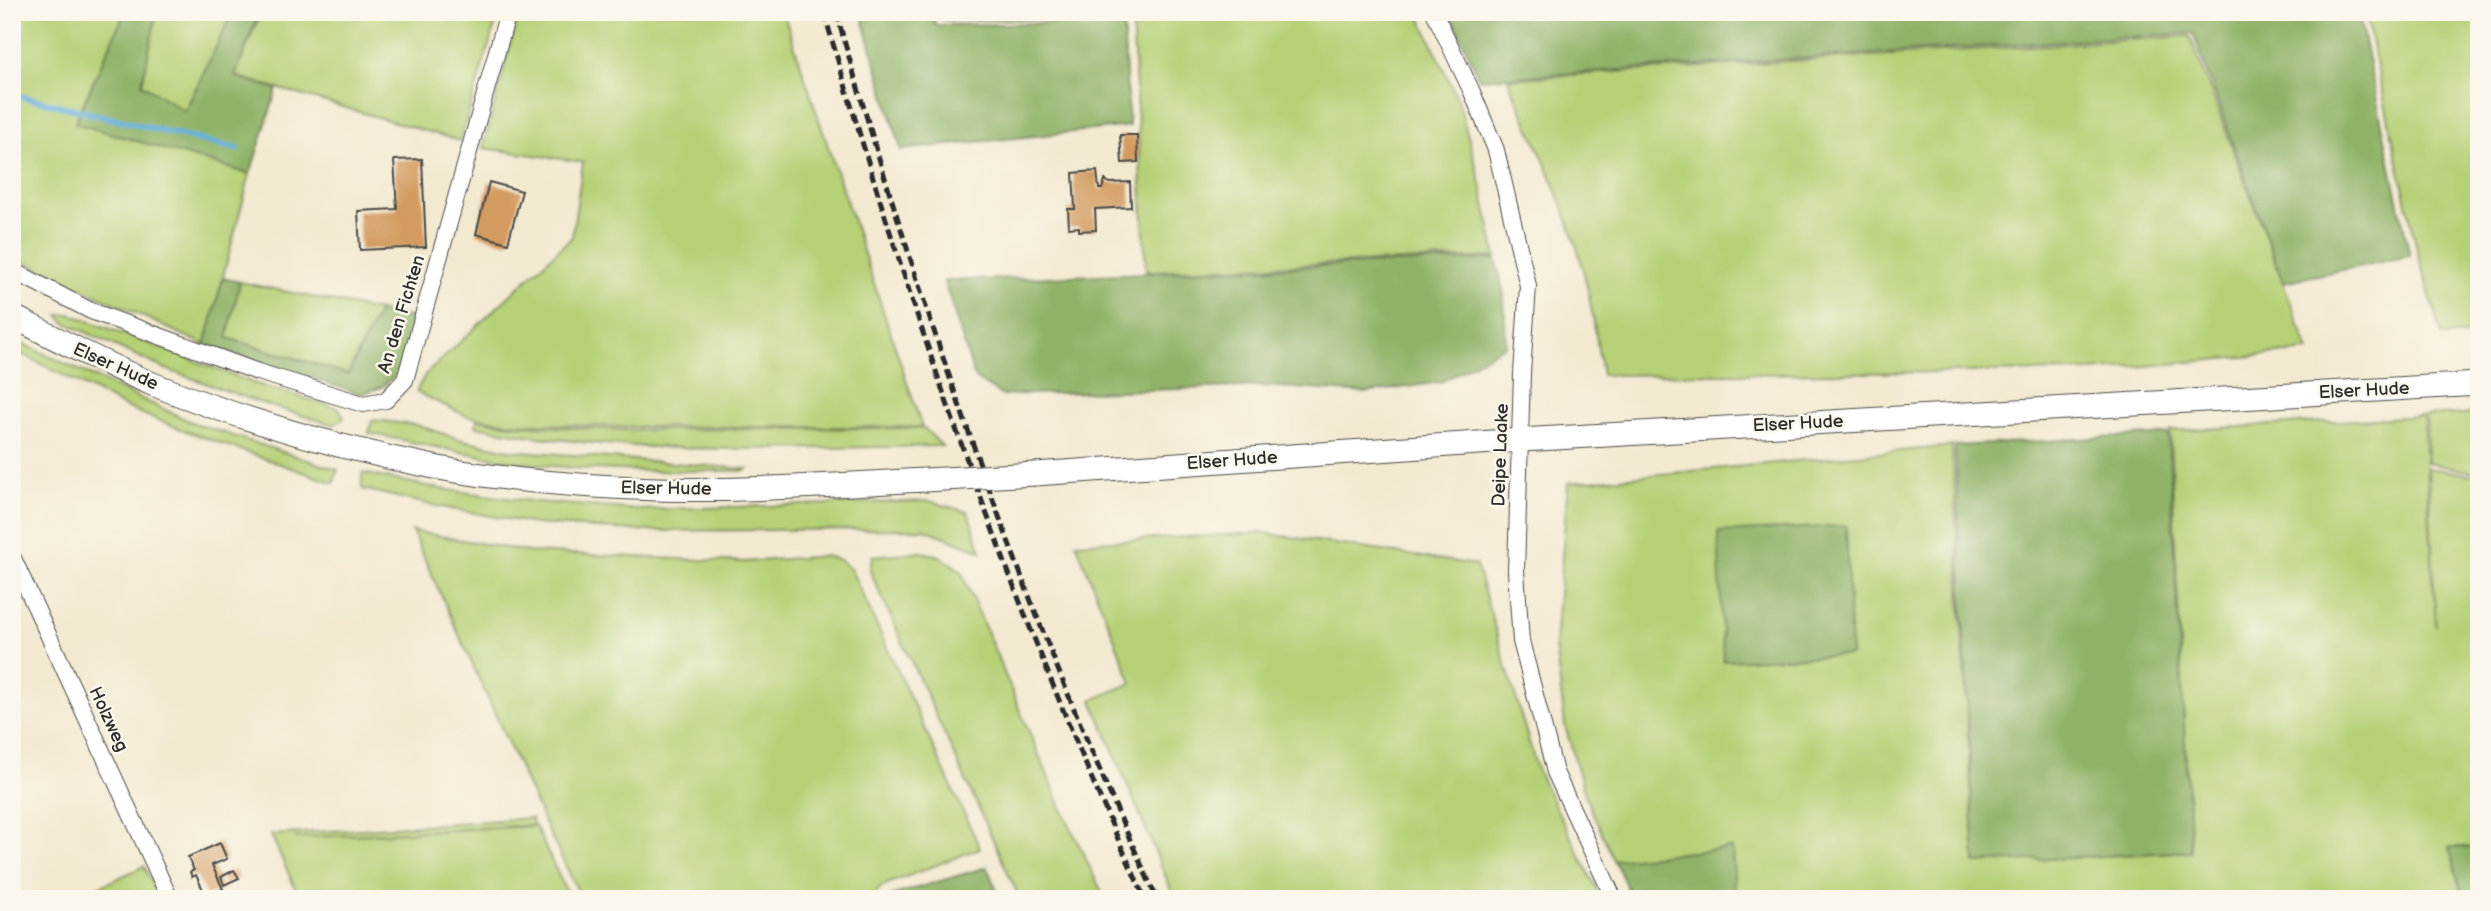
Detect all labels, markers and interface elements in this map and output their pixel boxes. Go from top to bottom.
street label: An den Fichten [374,253,429,376]
street label: Elser Hude [70,338,162,395]
street label: Elser Hude [2318,378,2410,403]
street label: Deipe Laake [1488,403,1513,507]
street label: Elser Hude [1752,411,1844,436]
street label: Elser Hude [1186,447,1278,474]
street label: Elser Hude [620,477,712,500]
street label: Holzweg [84,683,133,755]

